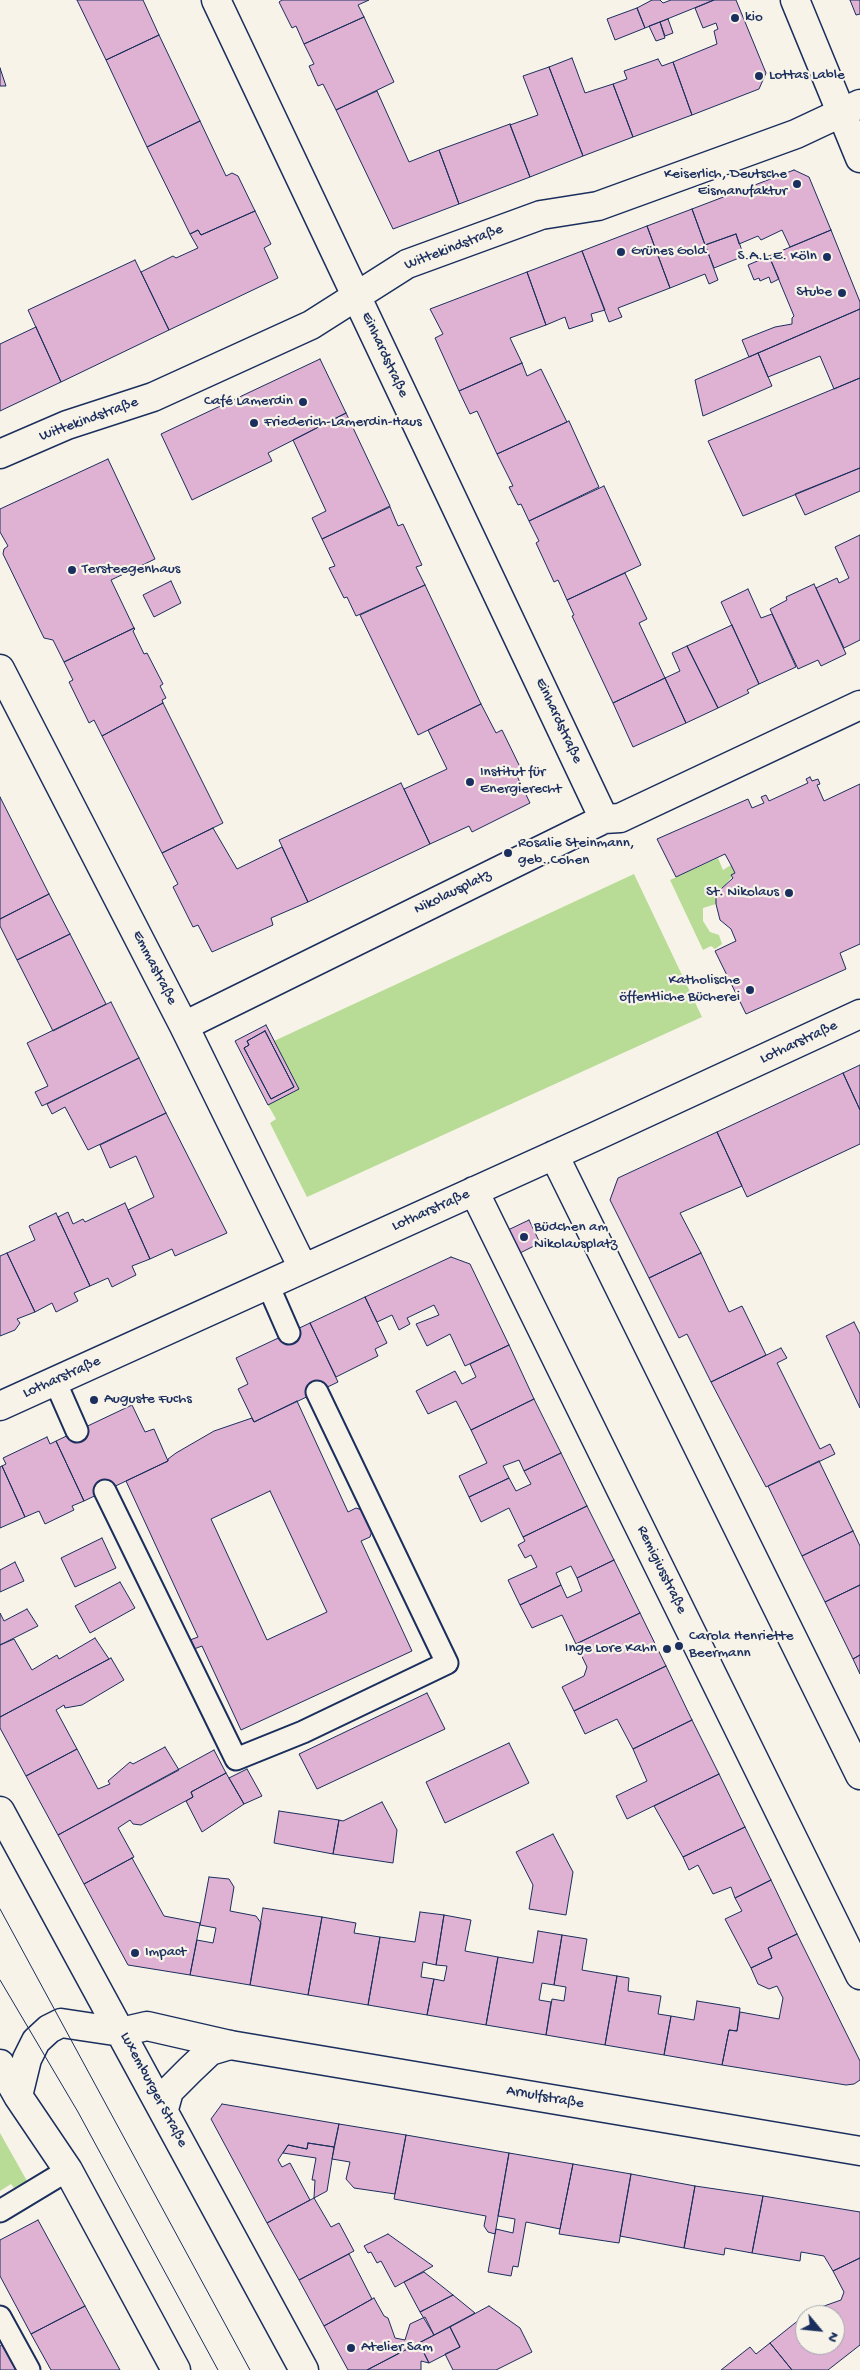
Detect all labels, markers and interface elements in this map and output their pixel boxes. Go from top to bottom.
place label: kio [745,9,763,27]
marker: kio [729,12,741,24]
place label: Lottas Lable [769,67,845,85]
marker: Lottas Lable [753,70,765,82]
place label: Keiserlich, Deutsche Eismanufaktur [664,166,787,201]
marker: Keiserlich, Deutsche Eismanufaktur [791,178,803,190]
street label: Wittekindstraße [402,221,506,275]
place label: Grünes Gold [631,243,706,261]
marker: Grünes Gold [615,246,627,258]
place label: S.A.L.E. Köln [737,248,817,266]
marker: S.A.L.E. Köln [821,251,833,263]
place label: Stube [796,284,832,302]
marker: Stube [836,287,848,299]
street label: Einhardstraße [356,309,412,401]
place label: Café Lamerdin [204,393,293,411]
street label: Wittekindstraße [37,394,141,446]
marker: Café Lamerdin [297,396,309,408]
place label: Friederich-Lamerdin-Haus [264,414,422,432]
marker: Friederich-Lamerdin-Haus [248,417,260,429]
place label: Tersteegenhaus [82,561,180,579]
marker: Tersteegenhaus [66,564,78,576]
street label: Einhardstraße [530,675,586,767]
place label: Institut für Energierecht [480,764,561,799]
marker: Institut für Energierecht [464,776,476,788]
place label: Rosalie Steinmann, geb. Cohen [518,835,634,870]
marker: Rosalie Steinmann, geb. Cohen [502,847,514,859]
street label: Nikolausplatz [412,867,494,919]
place label: St. Nikolaus [706,884,779,902]
marker: St. Nikolaus [783,887,795,899]
street label: Emmastraße [128,928,180,1008]
place label: Katholische öffentliche Bücherei [619,972,740,1007]
marker: Katholische öffentliche Bücherei [744,984,756,996]
street label: Lotharstraße [757,1017,841,1069]
street label: Lotharstraße [389,1186,473,1236]
place label: Büdchen am Nikolausplatz [534,1219,617,1254]
marker: Büdchen am Nikolausplatz [518,1231,530,1243]
street label: Lotharstraße [20,1353,104,1403]
place label: Auguste Fuchs [104,1391,192,1409]
marker: Auguste Fuchs [88,1394,100,1406]
street label: Remigiusstraße [632,1523,690,1617]
place label: Carola Henriette Beermann [689,1628,793,1663]
place label: Inge Lore Kahn [565,1640,657,1658]
marker: Carola Henriette Beermann [673,1640,685,1652]
marker: Inge Lore Kahn [661,1643,673,1655]
place label: Impact [145,1944,186,1962]
marker: Impact [129,1947,141,1959]
street label: Luxemburger Straße [115,2029,191,2151]
street label: Arnulfstraße [505,2082,585,2114]
north arrow [795,2305,845,2355]
text: N [823,2329,842,2345]
place label: Atelier Sam [361,2339,433,2357]
marker: Atelier Sam [345,2342,357,2354]

